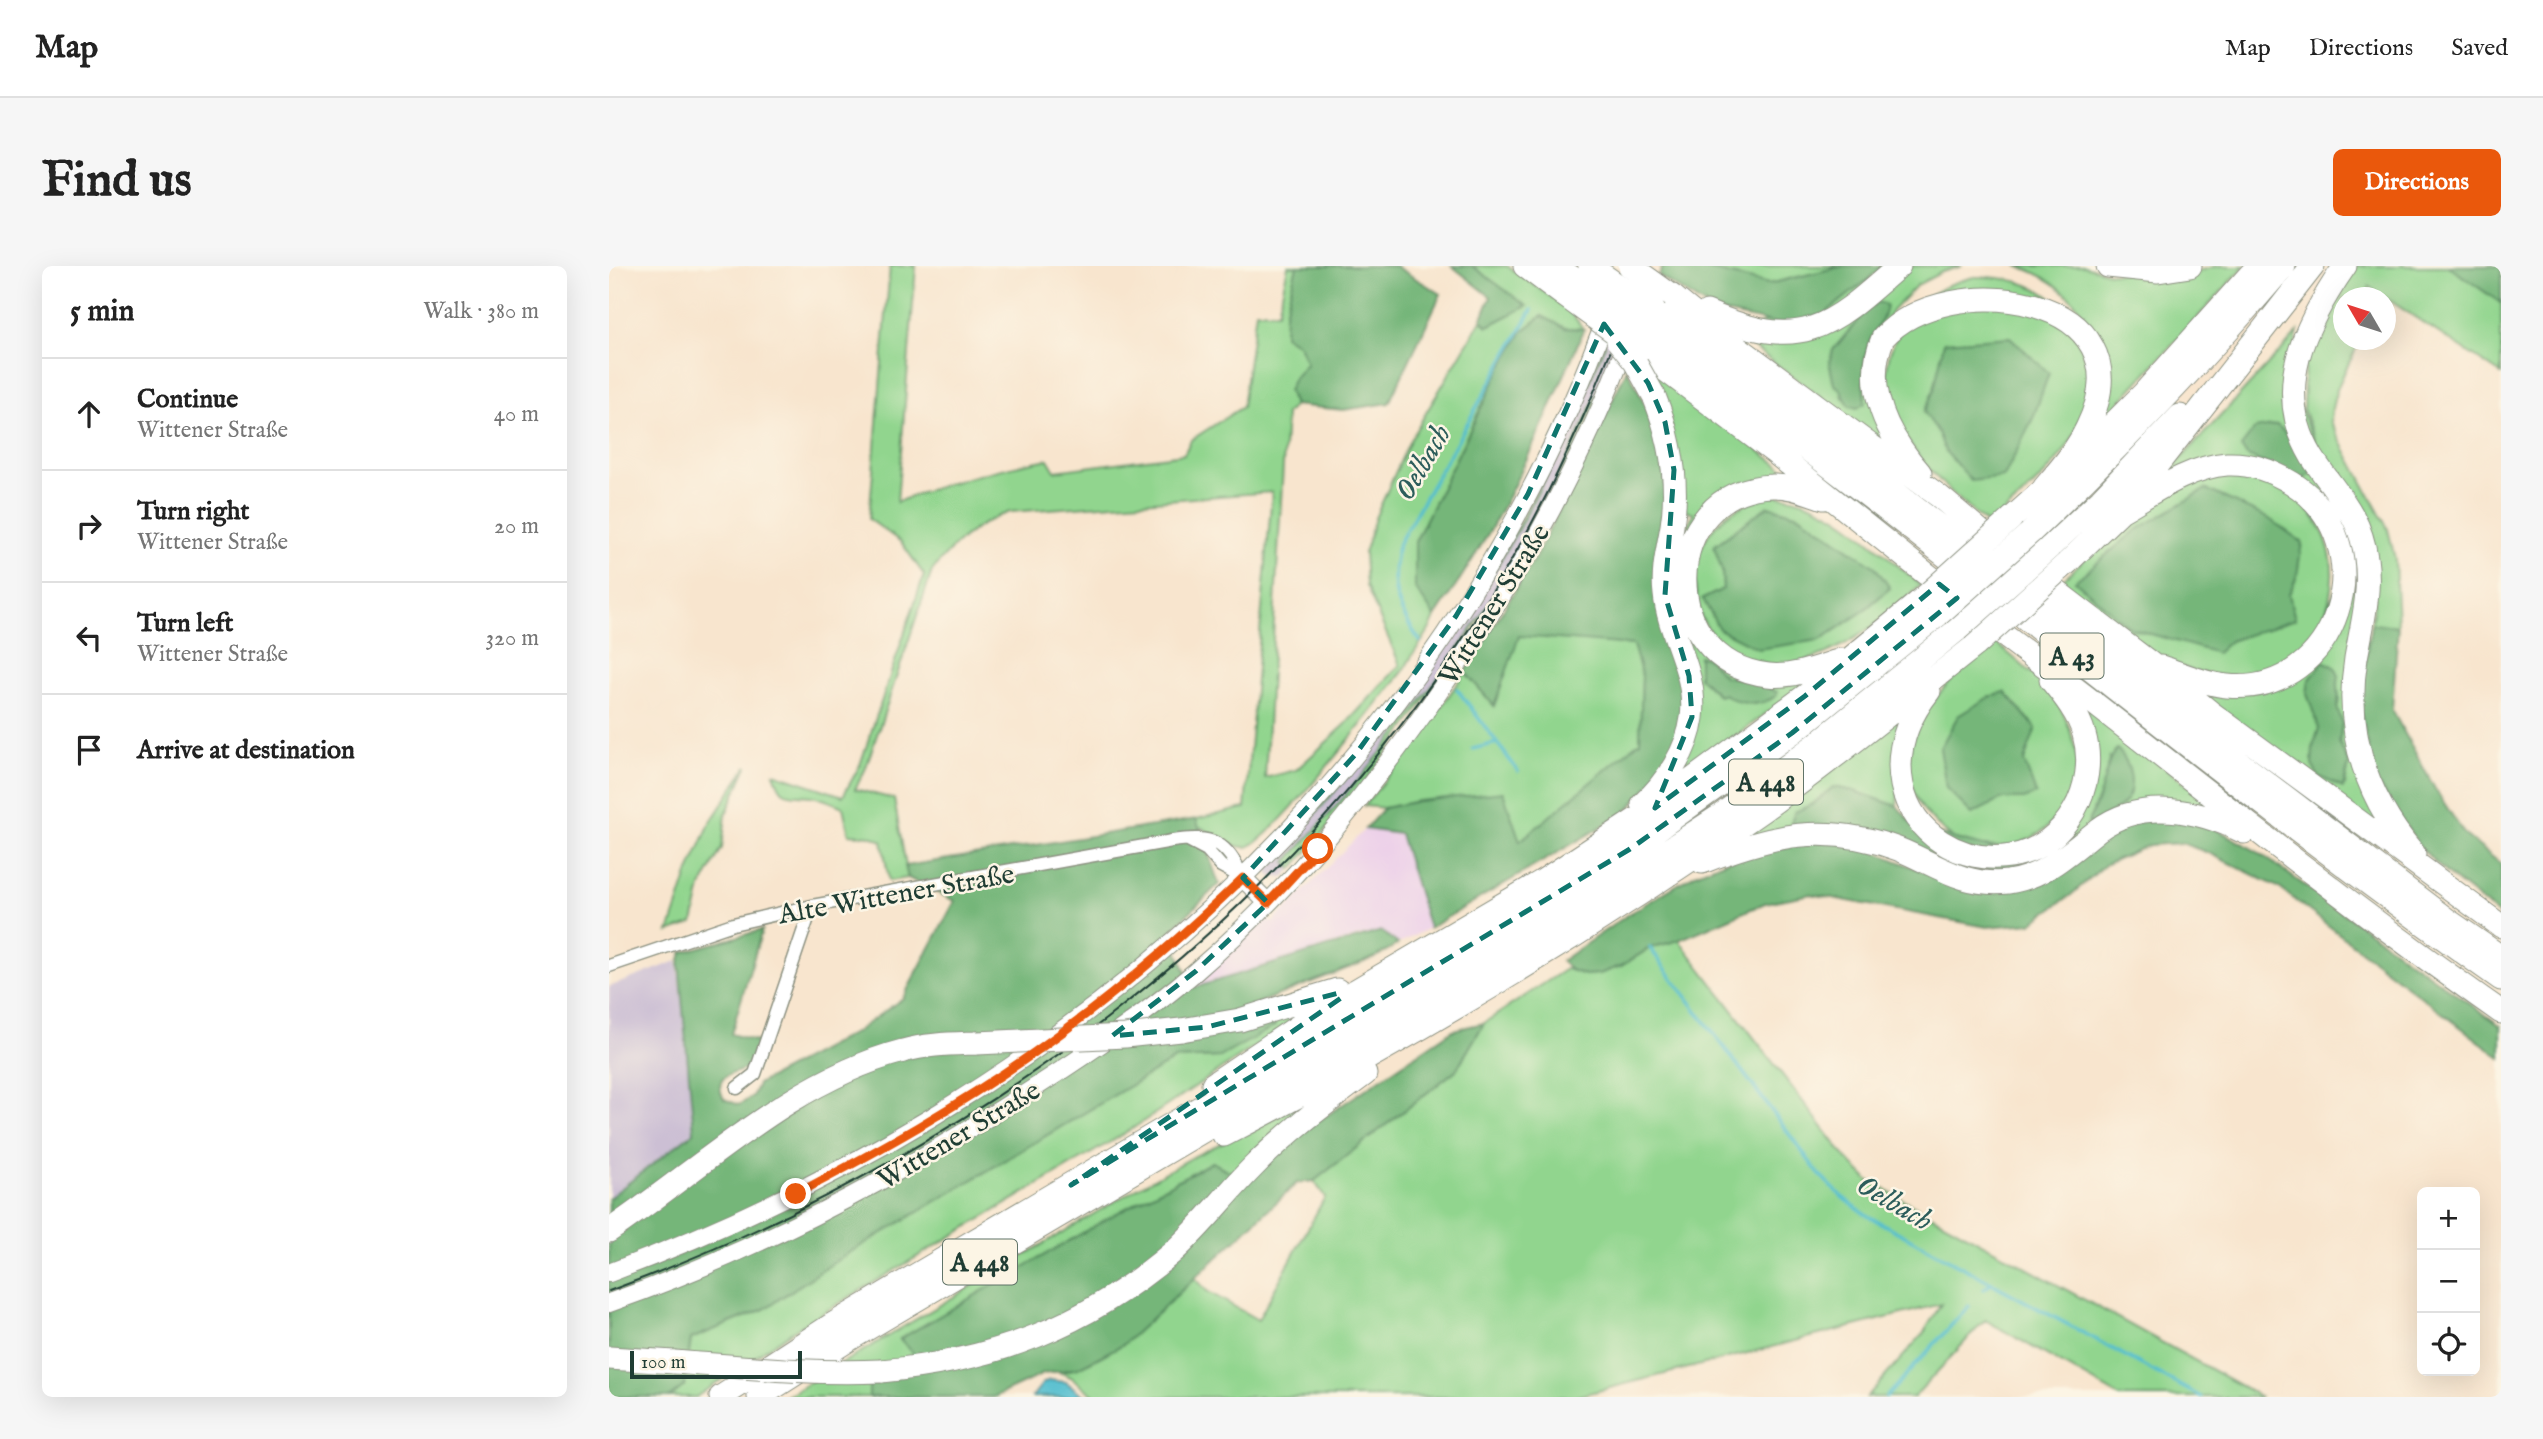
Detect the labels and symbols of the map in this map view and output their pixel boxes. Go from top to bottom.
north arrow [2333,287,2396,350]
water label: Oelbach [1387,418,1461,508]
street label: Wittener Straße [1432,518,1559,693]
road number: A 43 [2041,634,2103,678]
road number: A 448 [1729,760,1803,804]
route start [1302,833,1333,864]
street label: Alte Wittener Straße [775,857,1017,934]
street label: Wittener Straße [871,1074,1047,1199]
water label: Oelbach [1849,1167,1939,1241]
route end [780,1178,811,1209]
road number: A 448 [943,1239,1017,1284]
scale bar [630,1348,801,1380]

